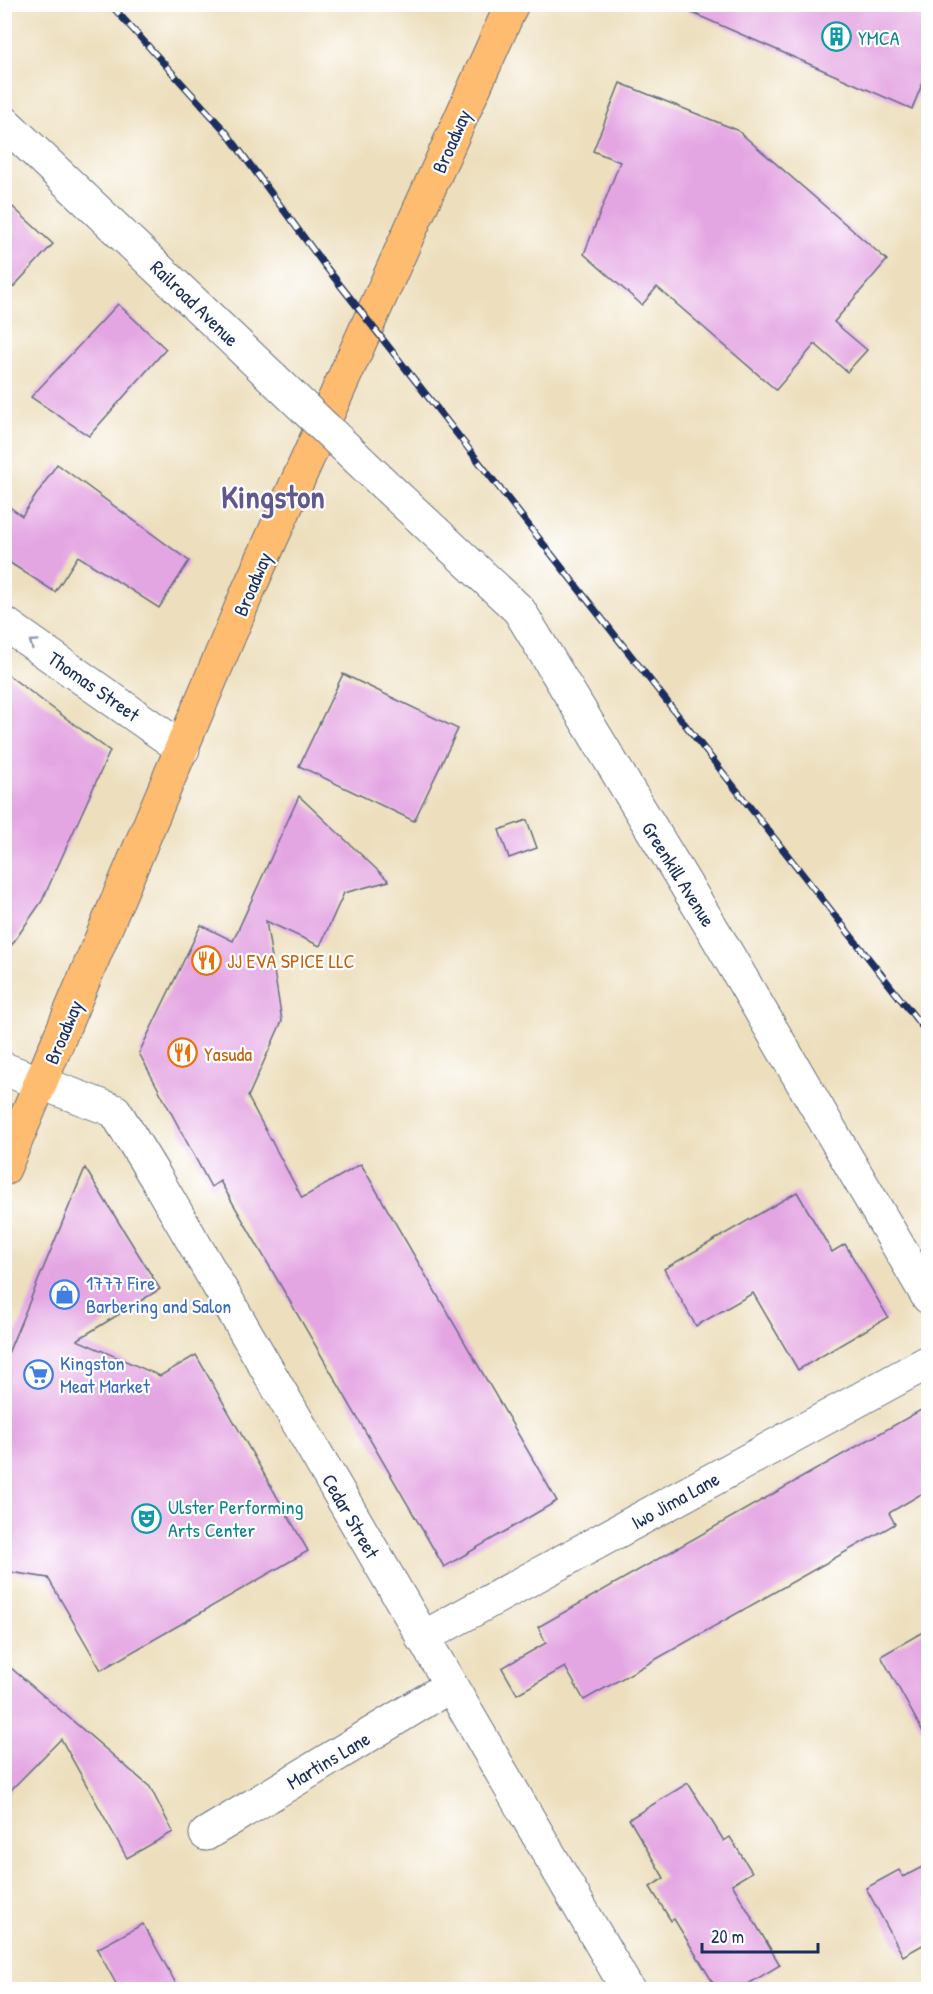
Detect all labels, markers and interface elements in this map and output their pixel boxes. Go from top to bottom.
building icon: YMCA [821,21,853,53]
place label: YMCA [858,24,900,51]
street label: Broadway [425,105,477,177]
street label: Railroad Avenue [145,254,245,352]
district label: Kingston [221,475,325,519]
street label: Broadway [226,548,278,620]
one-way arrow [28,639,39,650]
street label: Thomas Street [43,645,146,728]
street label: Greenkill Avenue [636,816,722,932]
restaurant icon: JJ EVA SPICE LLC [190,944,222,976]
place label: JJ EVA SPICE LLC [227,947,355,974]
street label: Broadway [37,996,89,1068]
restaurant icon: Yasuda [167,1037,199,1069]
place label: Yasuda [204,1040,252,1067]
place label: 1777 Fire Barbering and Salon [86,1269,231,1319]
shop icon: 1777 Fire Barbering and Salon [49,1278,81,1310]
place label: Kingston Meat Market [60,1349,151,1399]
supermarket icon: Kingston Meat Market [23,1358,55,1390]
street label: Iwo Jima Lane [626,1465,724,1535]
street label: Cedar Street [316,1469,387,1564]
place label: Ulster Performing Arts Center [168,1493,303,1543]
theatre icon: Ulster Performing Arts Center [131,1502,163,1534]
street label: Martins Lane [281,1725,375,1795]
scale bar [702,1916,818,1954]
text: 20 m [711,1924,744,1949]

